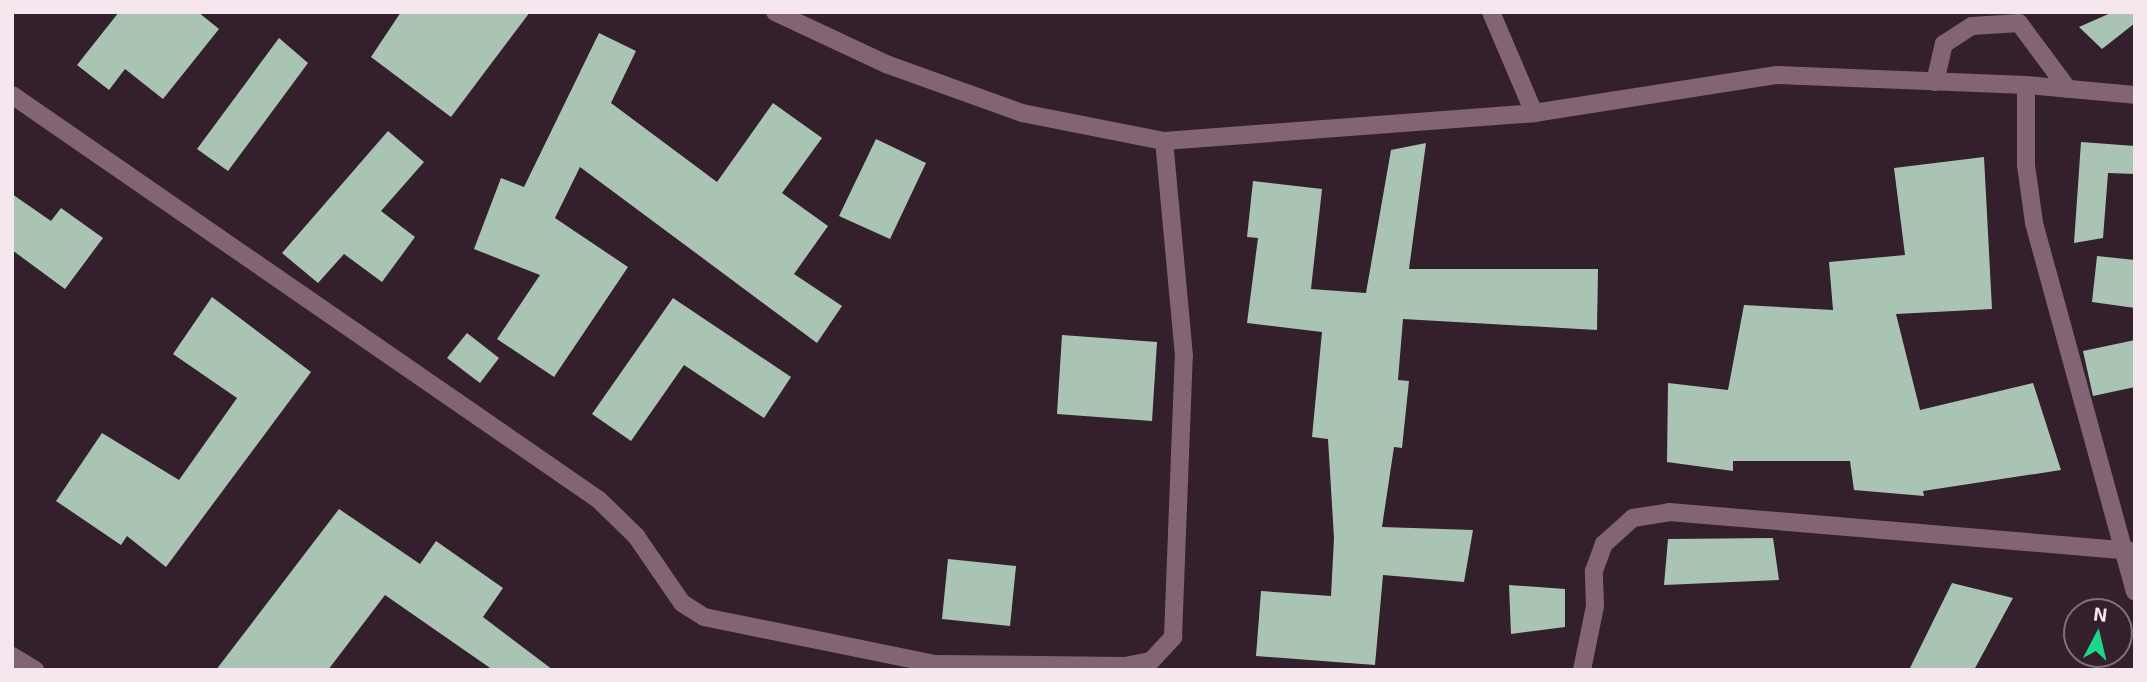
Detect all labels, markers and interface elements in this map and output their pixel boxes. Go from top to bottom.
north arrow [2063,598,2133,668]
text: N [2092,601,2109,626]

